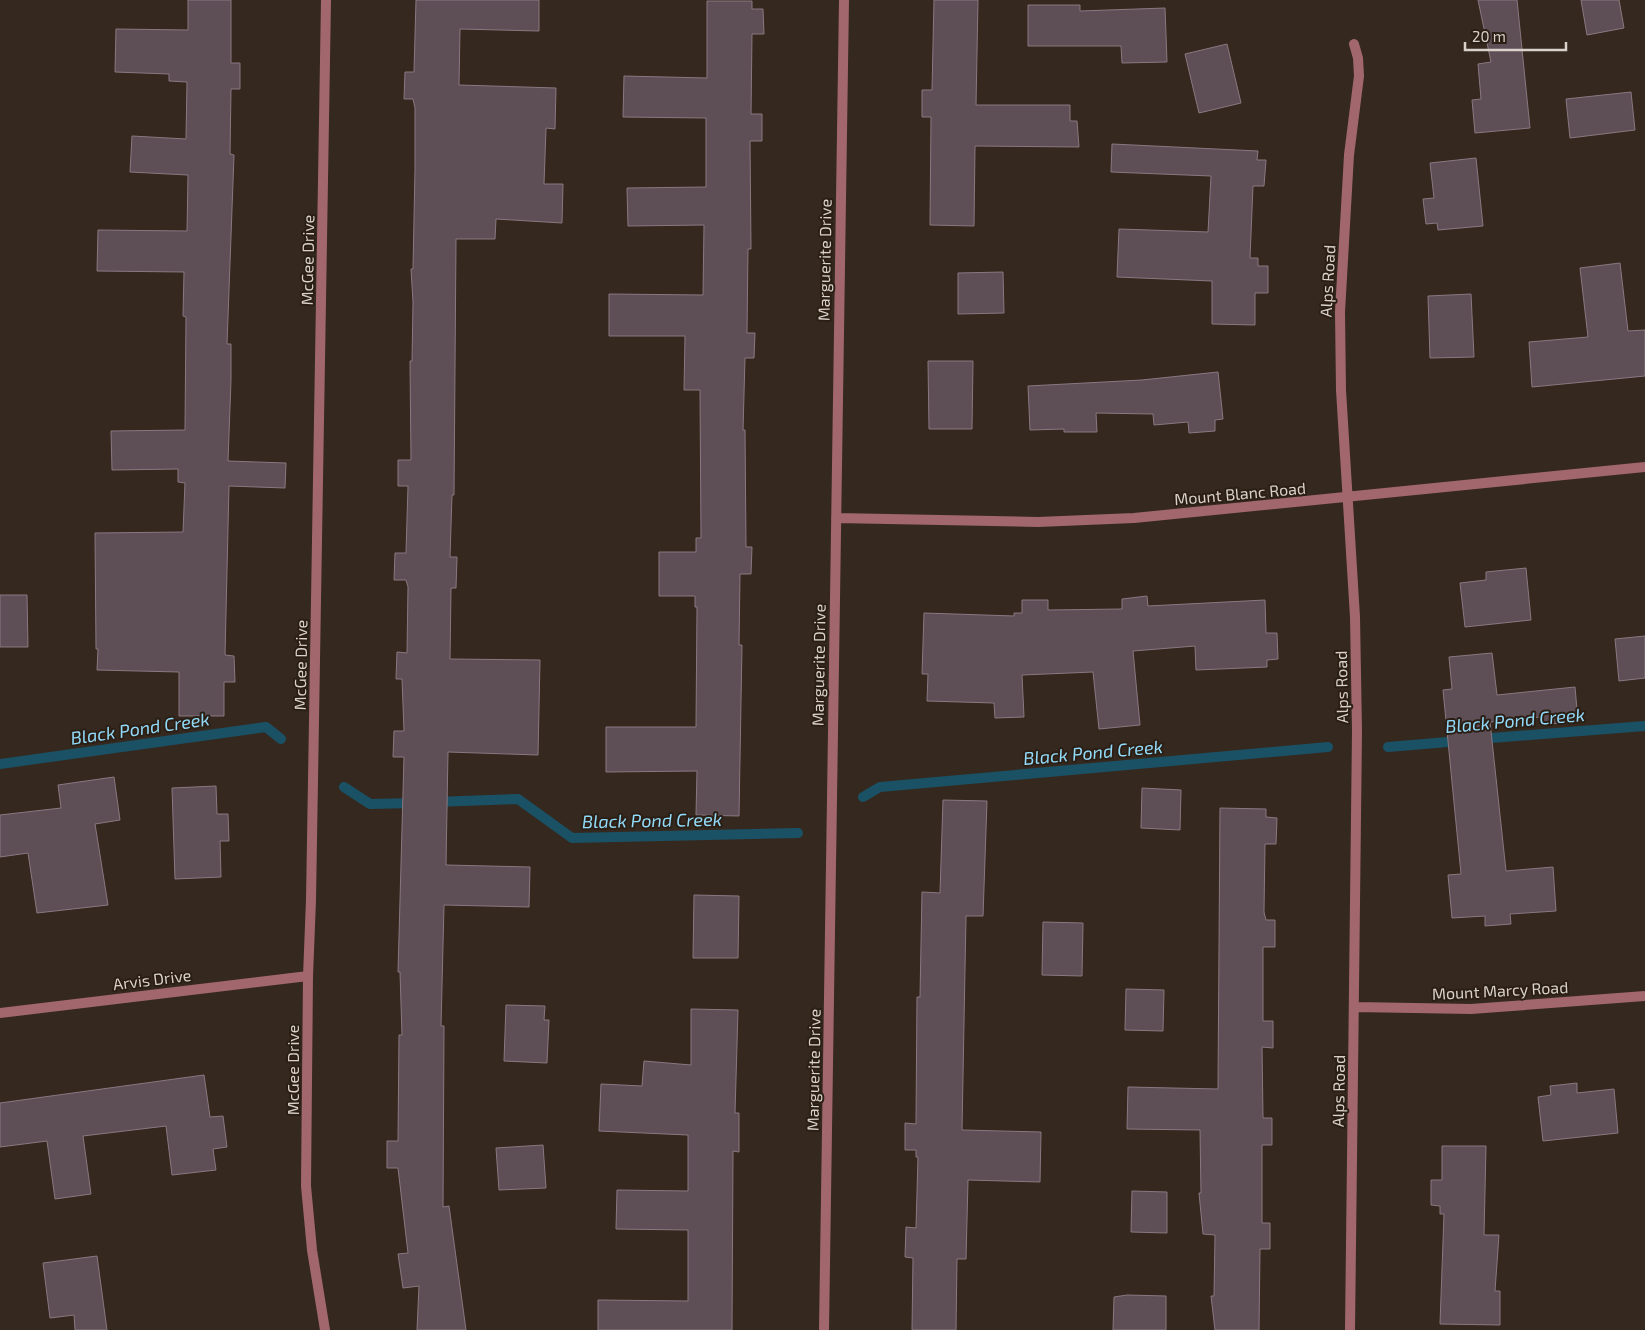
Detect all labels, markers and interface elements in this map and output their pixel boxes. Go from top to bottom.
scale bar [1465,20,1566,52]
text: 20 m [1472,27,1506,45]
street label: Marguerite Drive [813,199,835,321]
street label: McGee Drive [297,215,317,305]
street label: Alps Road [1316,244,1338,318]
street label: Mount Blanc Road [1173,478,1307,508]
street label: Marguerite Drive [807,604,829,726]
street label: McGee Drive [290,620,310,710]
street label: Alps Road [1331,651,1351,723]
water label: Black Pond Creek [1444,703,1586,737]
water label: Black Pond Creek [69,707,211,749]
water label: Black Pond Creek [1022,735,1164,769]
water label: Black Pond Creek [582,808,722,832]
street label: Arvis Drive [112,965,192,993]
street label: Mount Marcy Road [1431,977,1569,1003]
street label: Marguerite Drive [802,1009,824,1131]
street label: McGee Drive [283,1025,302,1115]
street label: Alps Road [1328,1055,1348,1127]

